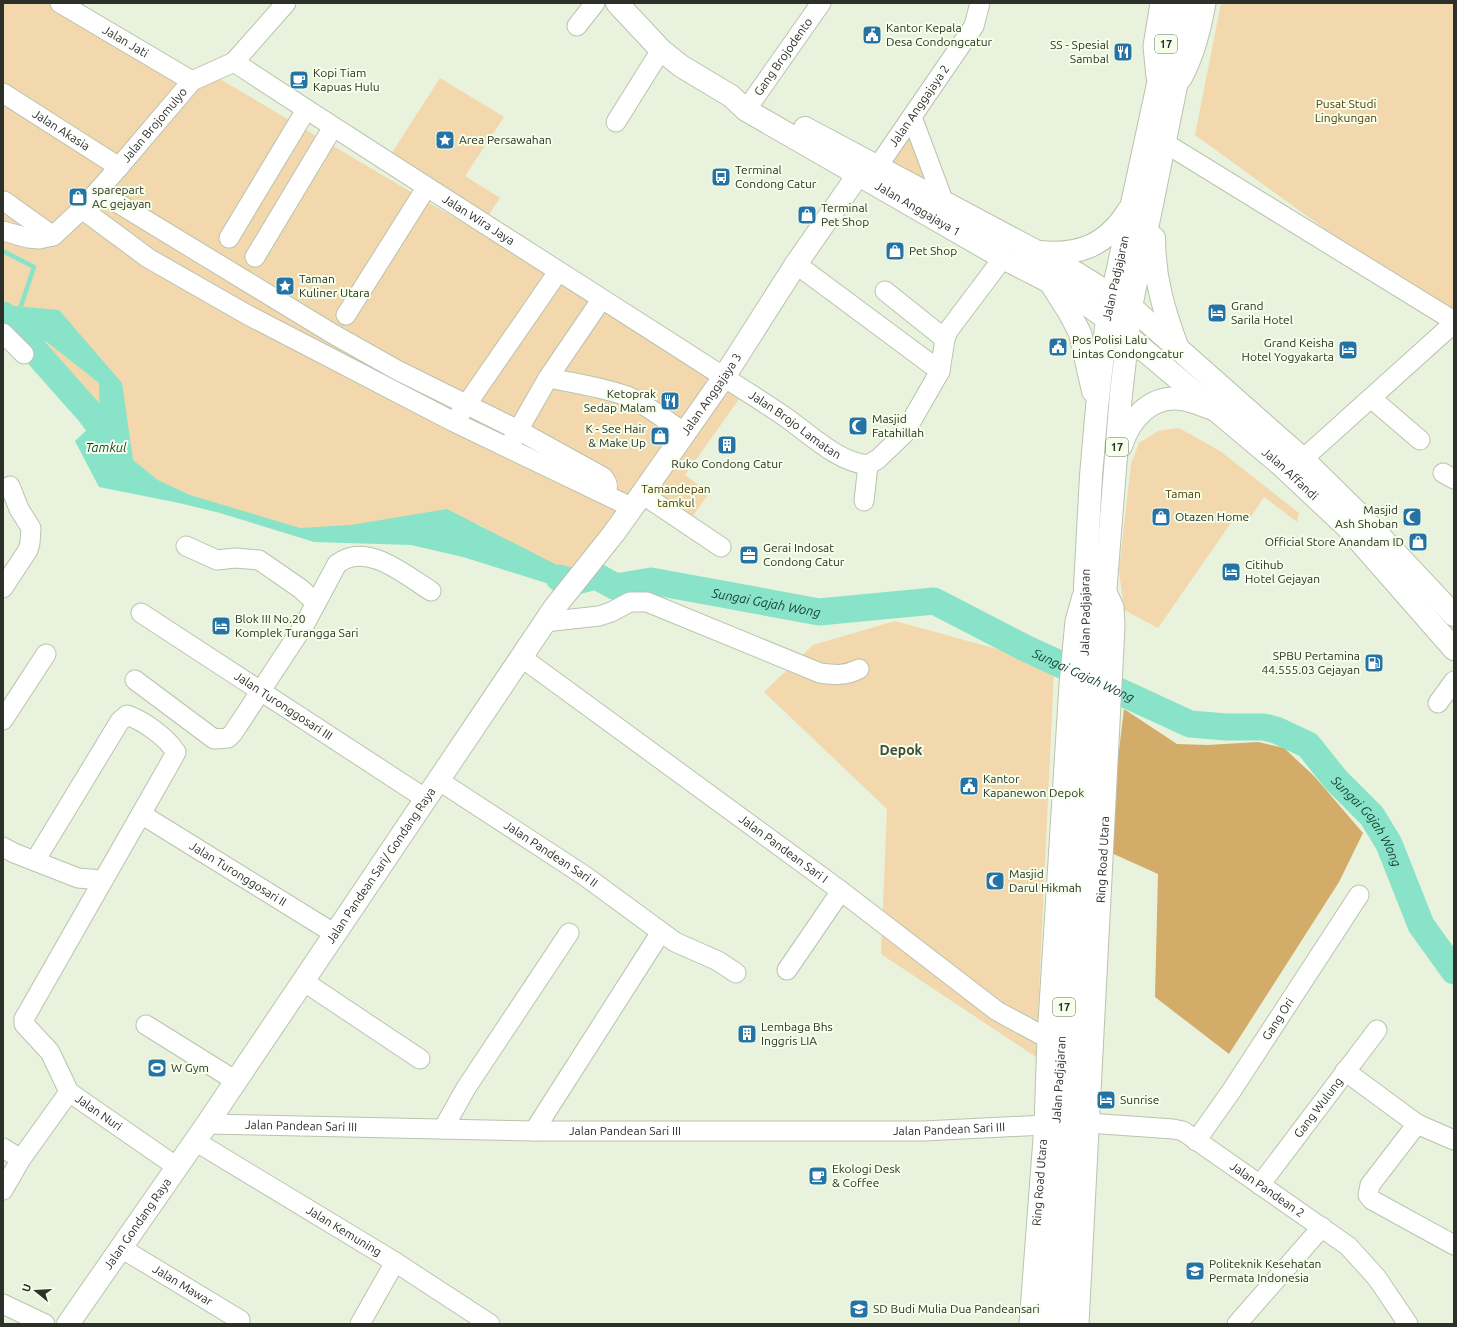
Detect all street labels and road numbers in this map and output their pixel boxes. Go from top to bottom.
street label: Gang Brojodento [751,15,815,98]
street label: Jalan Jati [101,23,151,60]
road number: 17 [1155,35,1177,53]
street label: Jalan Anggajaya 2 [886,62,951,149]
street label: Jalan Brojomulyo [119,85,189,164]
street label: Jalan Akasia [30,107,93,153]
street label: Jalan Anggajaya 1 [873,179,963,238]
street label: Jalan Wira Jaya [440,192,517,247]
street label: Jalan Padjajaran [1100,234,1131,322]
street label: Jalan Anggajaya 3 [678,351,743,437]
street label: Jalan Brojo Lamatan [747,388,843,461]
road number: 17 [1106,438,1128,456]
street label: Jalan Affandi [1260,445,1321,502]
street label: Jalan Padjajaran [1078,568,1092,656]
street label: Jalan Turonggosari III [232,669,335,742]
street label: Jalan Pandean Sari/ Gondang Raya [323,785,437,946]
street label: Jalan Pandean Sari I [737,812,830,885]
street label: Ring Road Utara [1094,816,1111,903]
street label: Jalan Pandean Sari II [502,818,601,889]
street label: Jalan Turonggosari II [187,839,289,908]
street label: Gang Ori [1259,995,1296,1042]
road number: 17 [1053,998,1075,1016]
street label: Jalan Padjajaran [1049,1036,1068,1123]
street label: Gang Wulung [1291,1075,1345,1140]
street label: Jalan Nuri [73,1091,125,1133]
street label: Jalan Pandean Sari III [245,1118,357,1133]
street label: Jalan Pandean Sari III [893,1120,1005,1137]
street label: Jalan Pandean Sari III [569,1124,681,1137]
street label: Ring Road Utara [1029,1138,1049,1226]
street label: Jalan Pandean 2 [1228,1159,1307,1220]
street label: Jalan Gondang Raya [101,1175,173,1272]
street label: Jalan Kemuning [304,1203,384,1258]
street label: Jalan Mawar [151,1262,216,1308]

